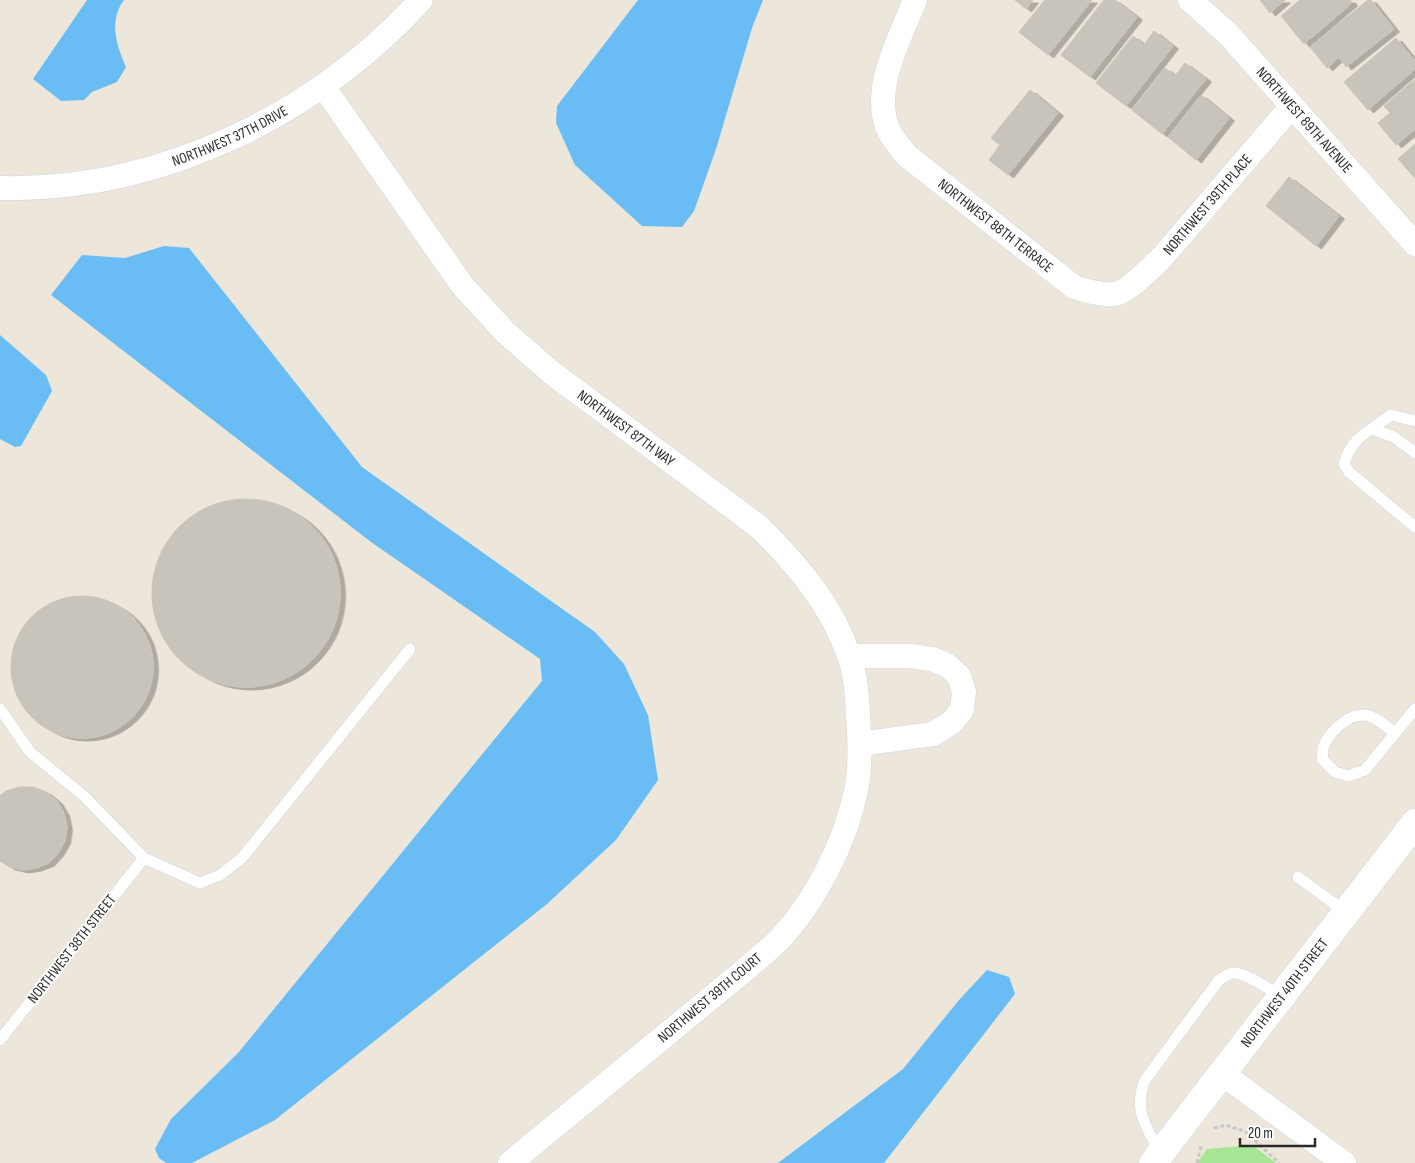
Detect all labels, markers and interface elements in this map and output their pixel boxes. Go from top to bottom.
street label: NORTHWEST 89TH AVENUE [1252,63,1357,177]
street label: NORTHWEST 37TH DRIVE [169,101,291,170]
street label: NORTHWEST 39TH PLACE [1159,150,1256,259]
street label: NORTHWEST 88TH TERRACE [934,174,1057,277]
street label: NORTHWEST 87TH WAY [573,386,679,471]
street label: NORTHWEST 38TH STREET [24,891,120,1007]
street label: NORTHWEST 40TH STREET [1236,934,1332,1051]
street label: NORTHWEST 39TH COURT [654,949,766,1047]
scale bar [1240,1116,1315,1148]
text: 20 m [1248,1124,1273,1143]

